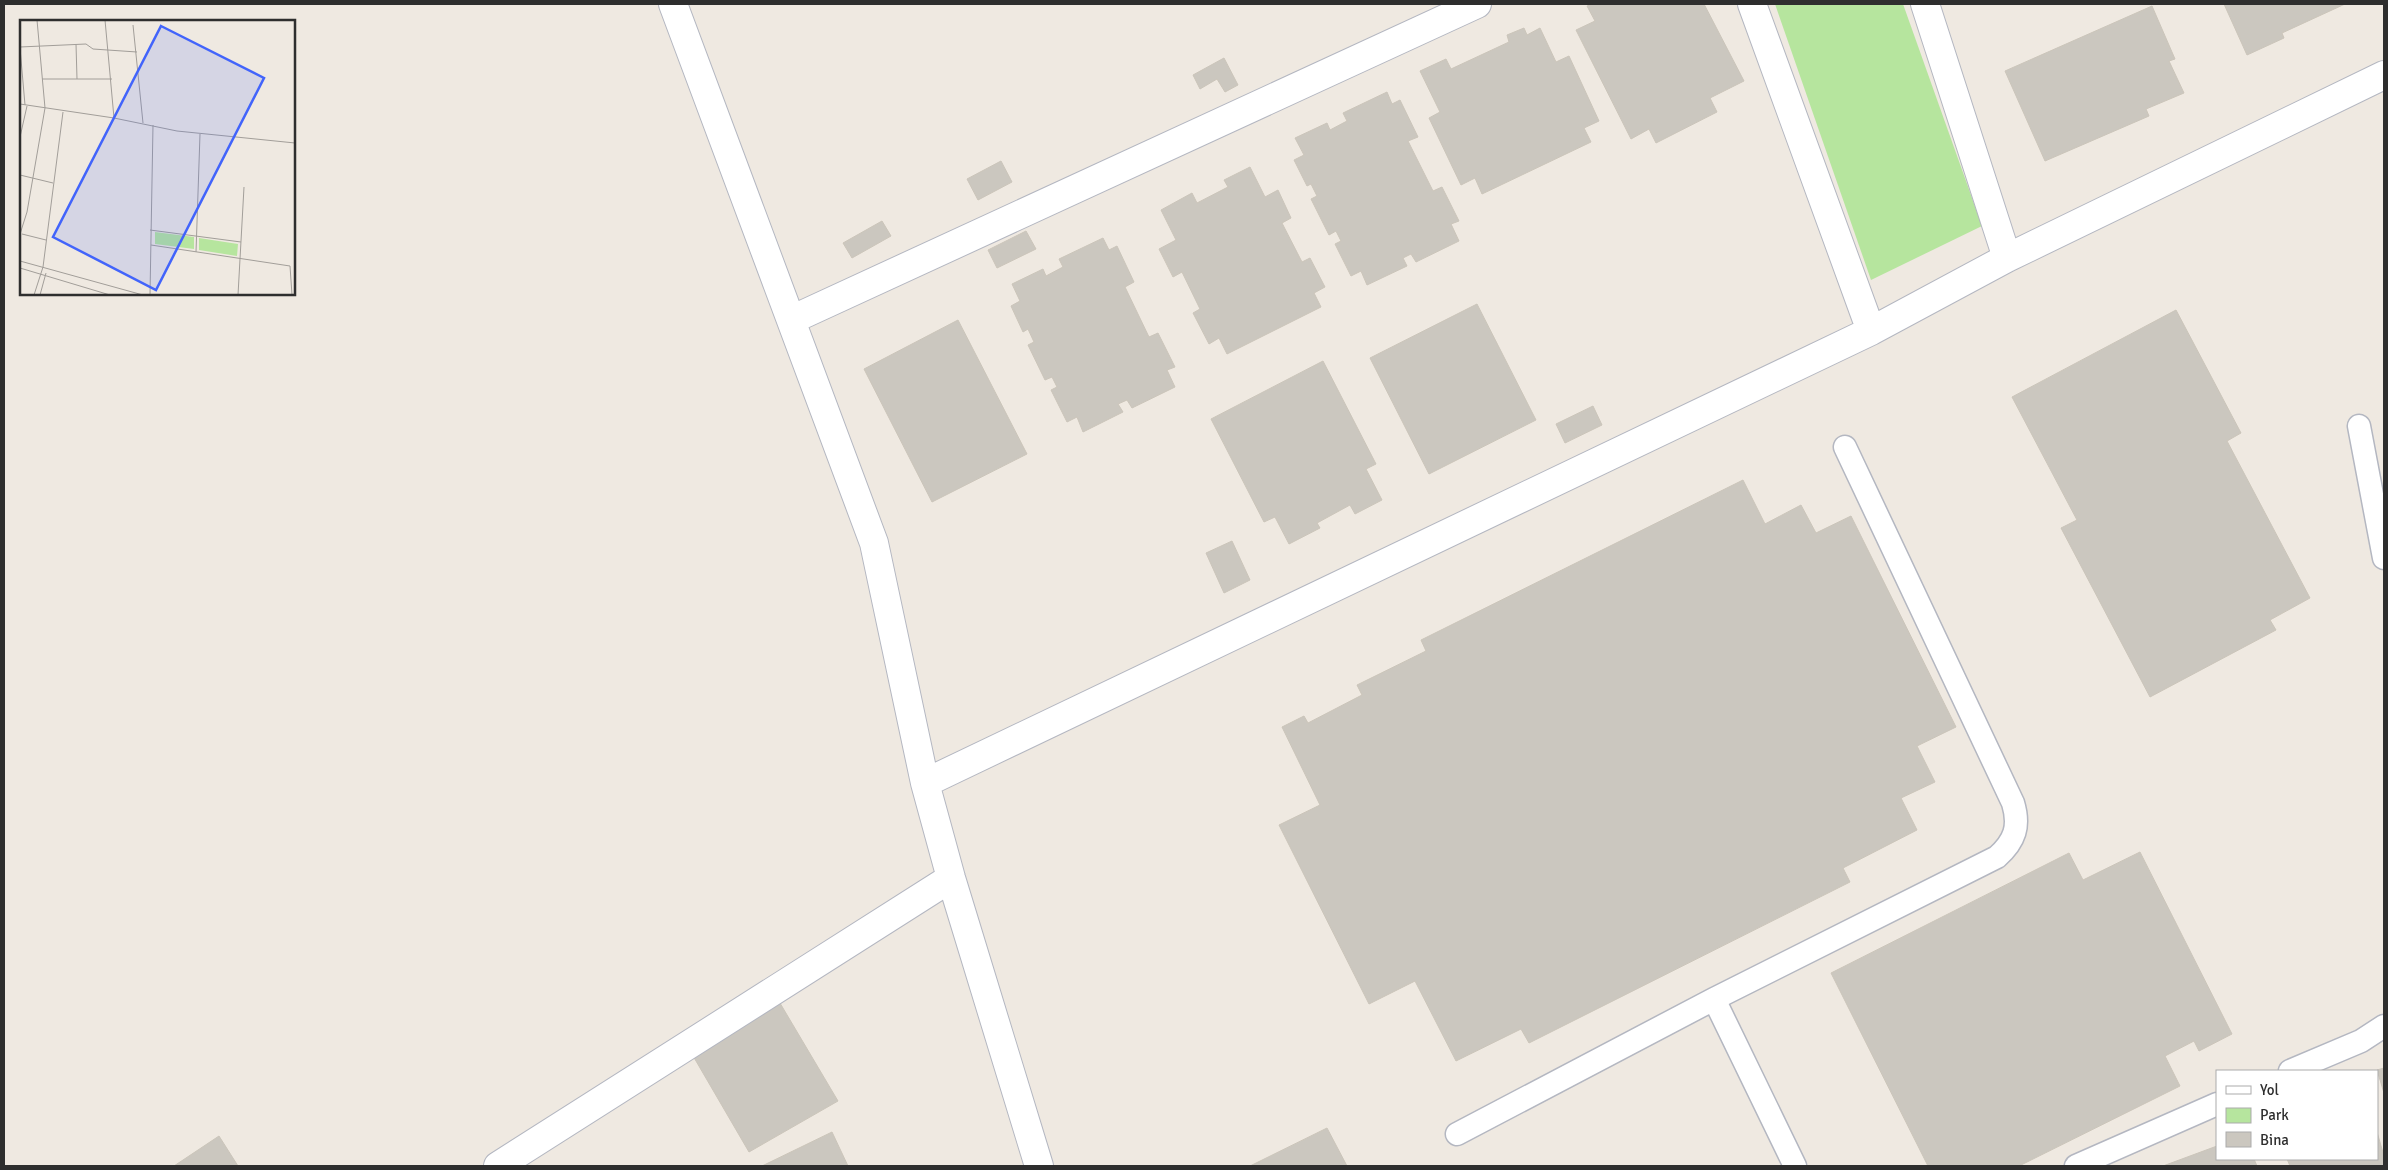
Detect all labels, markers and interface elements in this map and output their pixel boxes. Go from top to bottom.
inset map [20,20,295,295]
legend [2216,1070,2378,1160]
text: Yol [2260,1081,2279,1099]
text: Park [2260,1106,2289,1124]
text: Bina [2260,1131,2289,1149]

